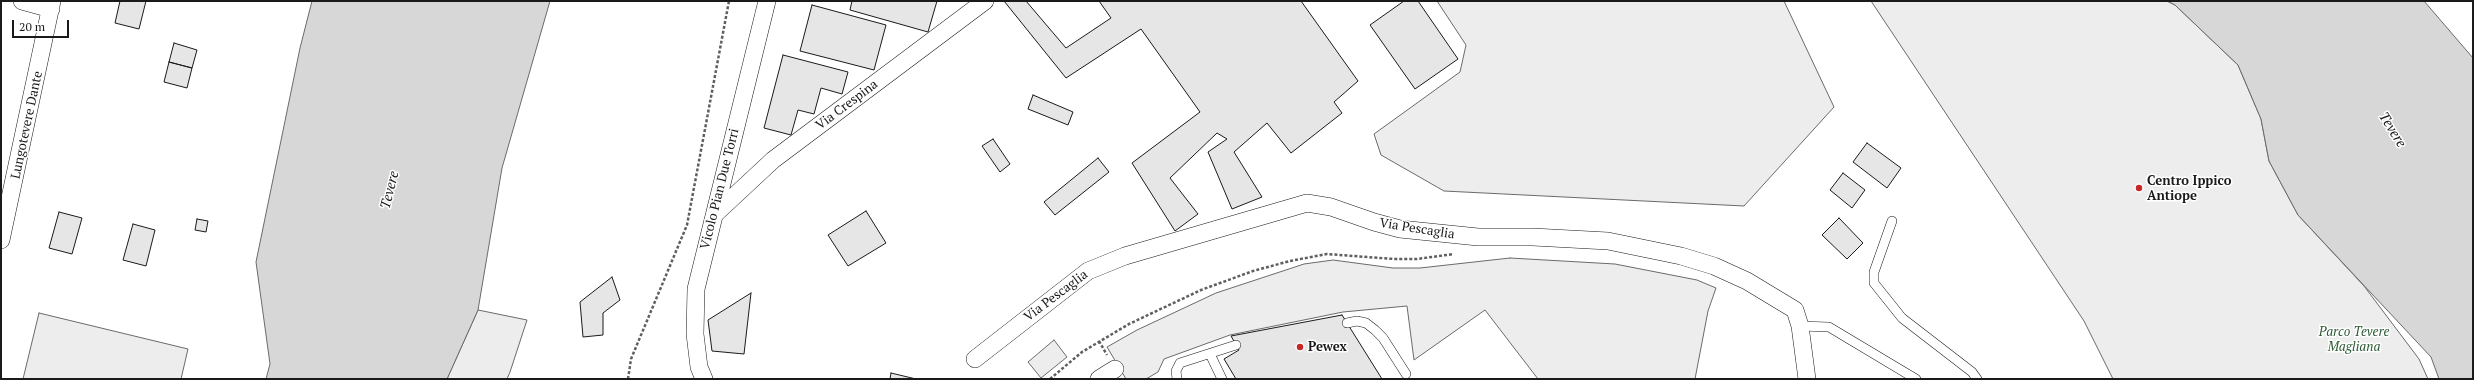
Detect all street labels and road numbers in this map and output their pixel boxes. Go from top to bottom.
street label: Lungotevere Dante [8,70,46,180]
street label: Via Crespina [813,77,881,133]
street label: Vicolo Pian Due Torri [697,127,743,251]
street label: Via Pescaglia [1378,215,1456,243]
street label: Via Pescaglia [1021,267,1091,325]

